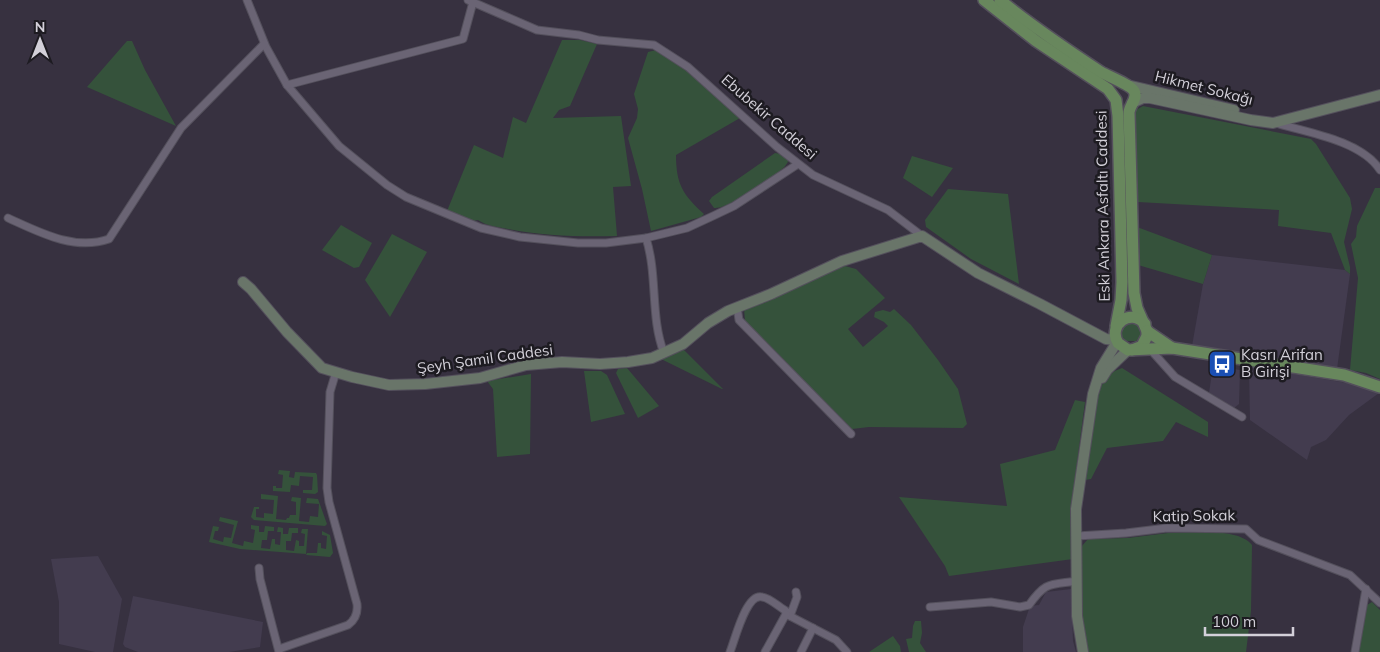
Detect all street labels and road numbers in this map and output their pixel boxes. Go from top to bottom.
street label: Hikmet Sokağı [1153,66,1255,109]
street label: Ebubekir Caddesi [718,70,821,163]
street label: Eski Ankara Asfaltı Caddesi [1091,110,1114,302]
street label: Şeyh Şamil Caddesi [416,340,554,377]
street label: Katip Sokak [1153,505,1236,526]

